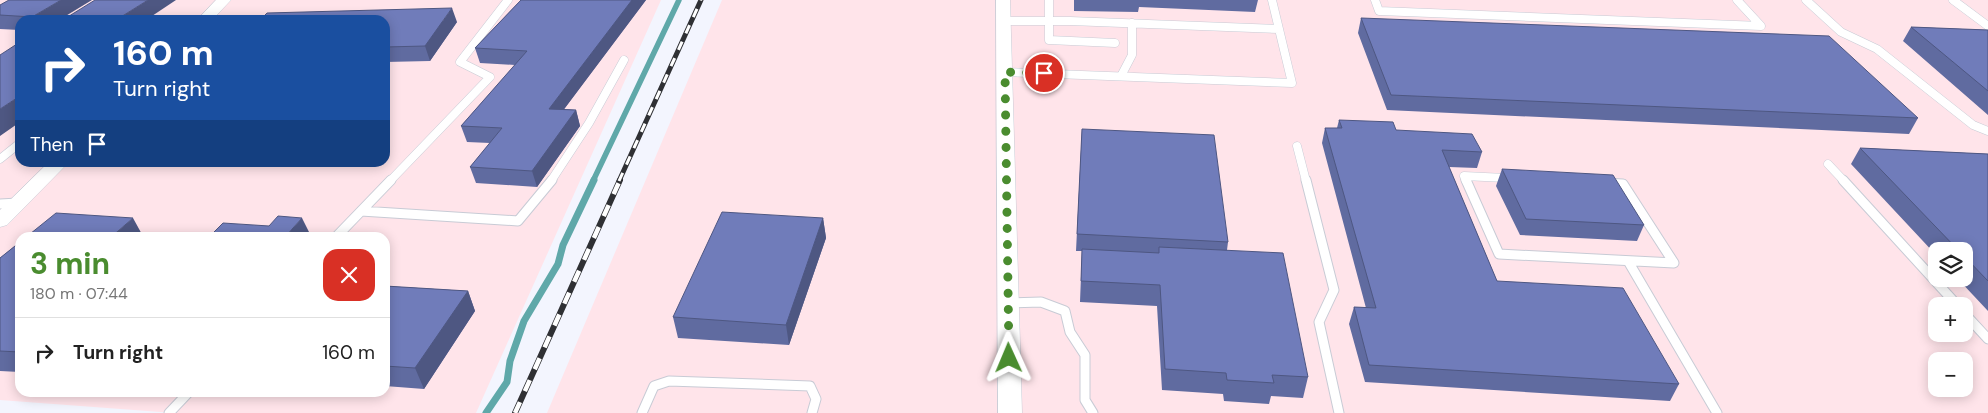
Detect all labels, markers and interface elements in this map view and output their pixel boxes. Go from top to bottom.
text: 160 m [113,30,214,76]
icon: right [30,35,95,100]
pin [1023,52,1065,94]
icon: arrive [1030,59,1058,87]
text: Turn right [113,74,210,103]
icon: arrive [83,130,111,158]
text: Then [30,132,73,157]
map controls [1928,242,1973,397]
button: layers [1928,242,1973,287]
text: 3 min [30,244,110,283]
button: close [323,249,375,301]
text: 180 m · 07:44 [30,283,128,304]
button: + [1928,297,1973,342]
position arrow [982,331,1034,383]
icon: right [30,339,58,367]
text: Turn right [73,340,163,365]
text: 160 m [322,340,375,365]
button: − [1928,352,1973,397]

